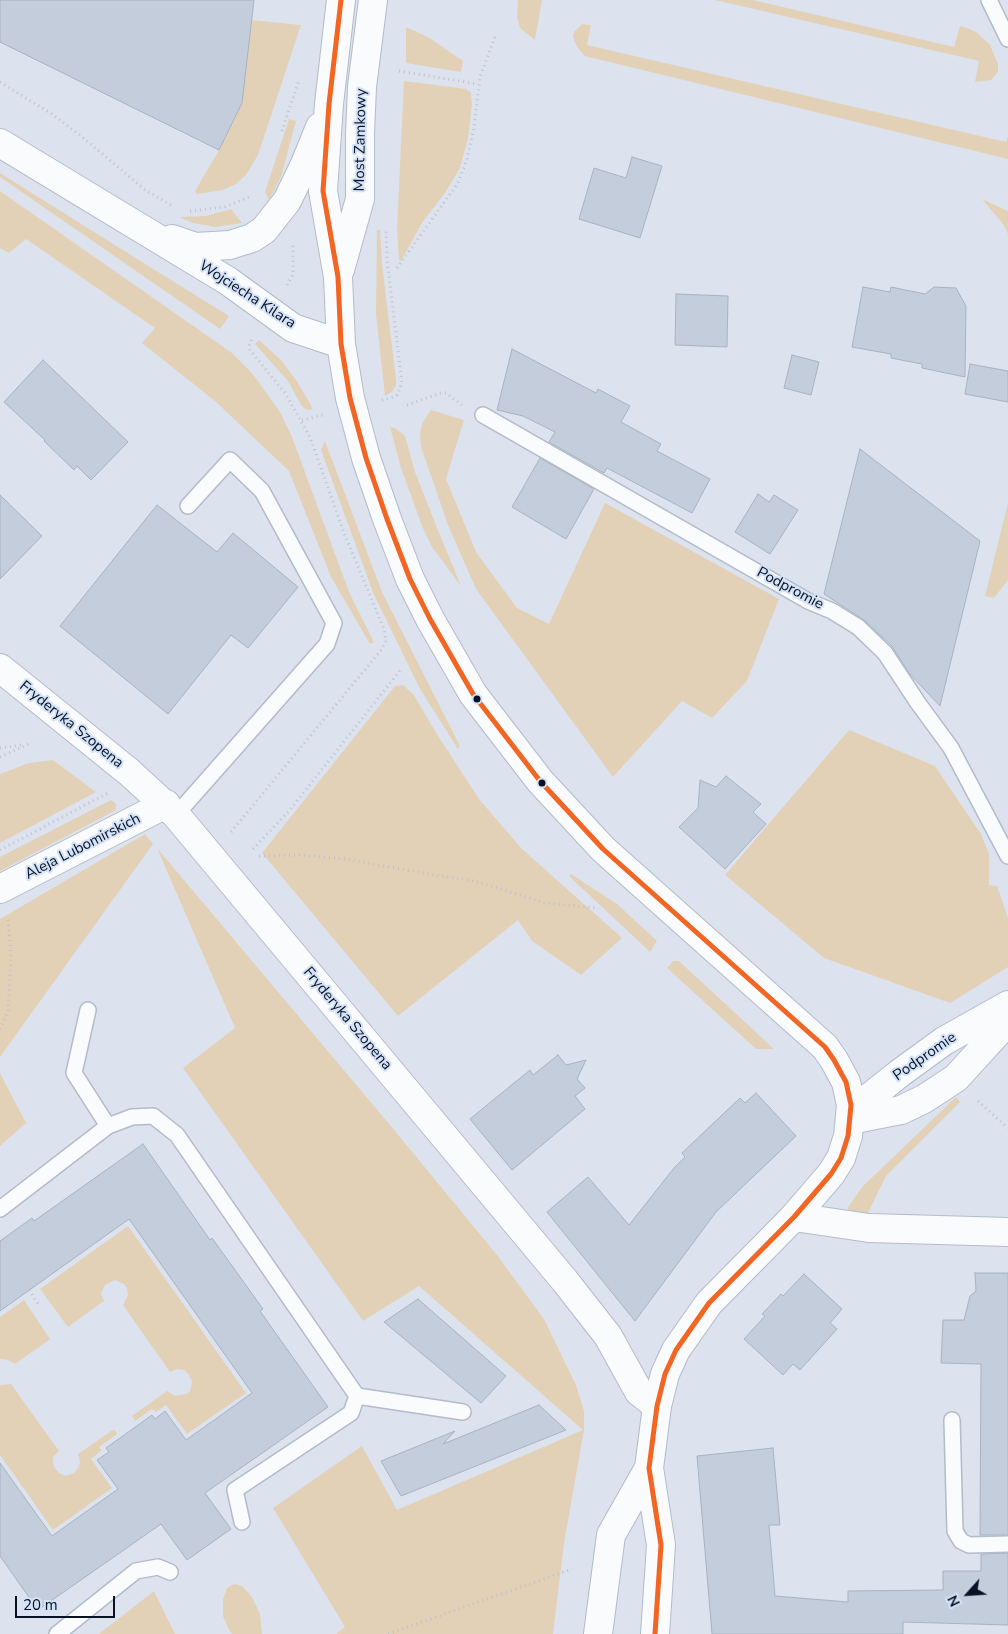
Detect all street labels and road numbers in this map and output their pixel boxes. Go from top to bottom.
street label: Most Zamkowy [351,88,371,192]
street label: Wojciecha Kilara [195,257,299,333]
street label: Podpromie [754,564,826,614]
street label: Fryderyka Szopena [15,678,127,772]
street label: Aleja Lubomirskich [22,810,144,884]
street label: Fryderyka Szopena [299,964,395,1074]
street label: Podpromie [890,1029,960,1085]

